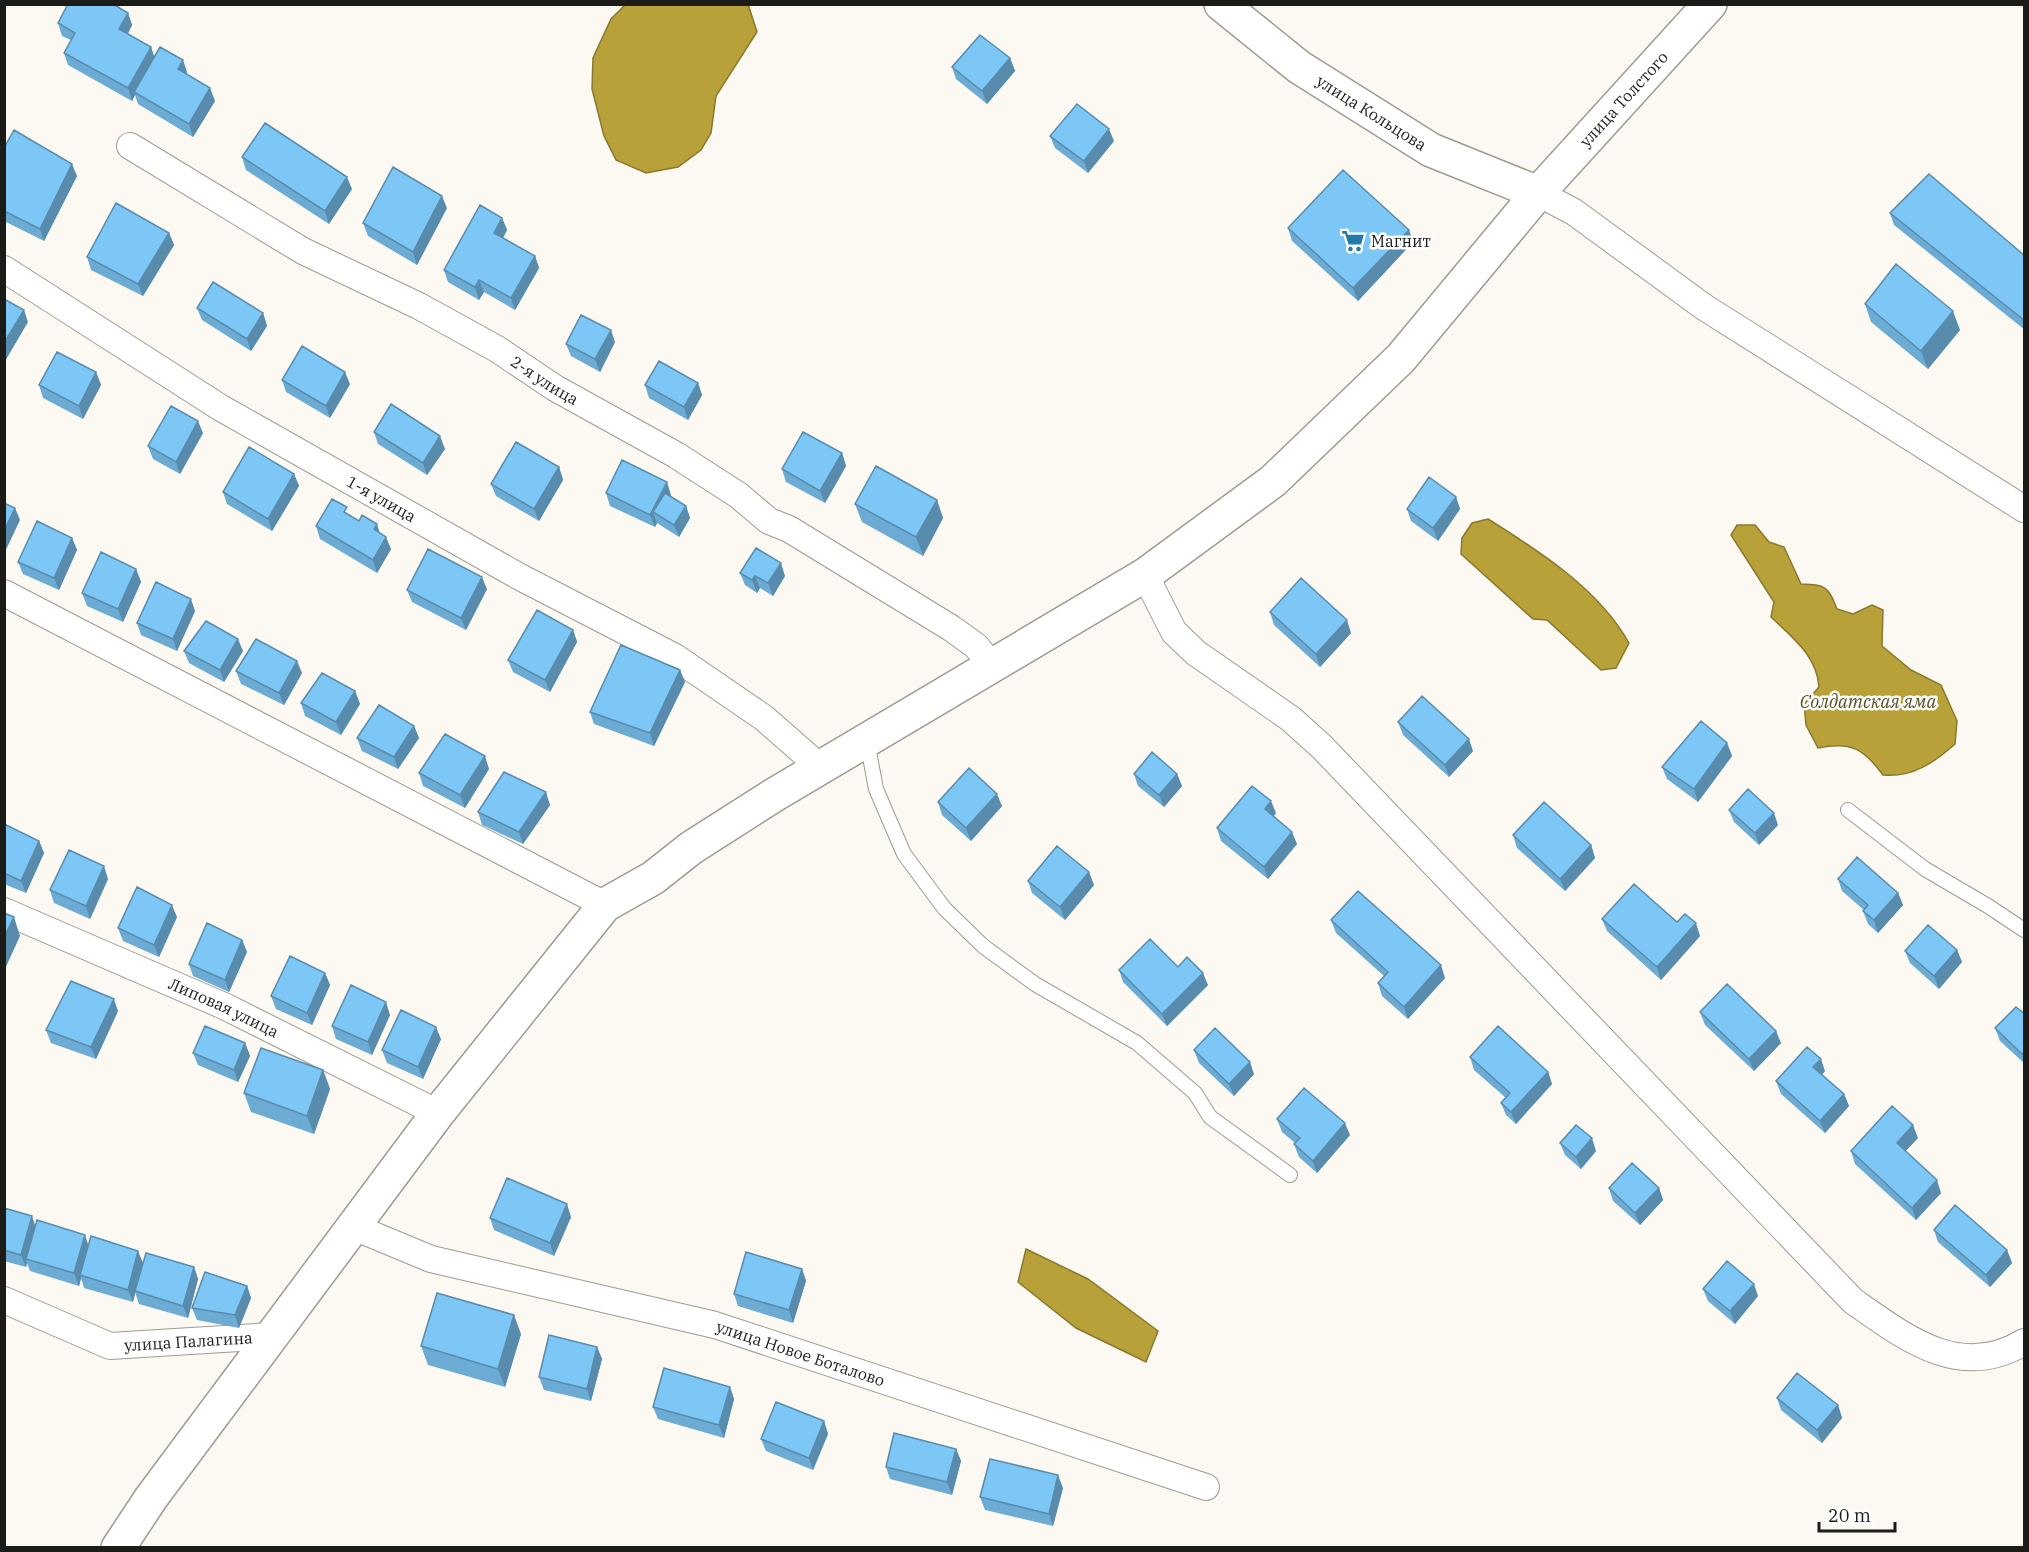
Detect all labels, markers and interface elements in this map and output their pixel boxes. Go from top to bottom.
street label: улица Толстого [1575,47,1672,151]
street label: улица Кольцова [1313,71,1431,155]
supermarket icon: Магнит [1340,228,1366,254]
place label: Магнит [1371,231,1431,251]
street label: 2-я улица [507,351,582,409]
street label: 1-я улица [343,471,420,526]
water label: Солдатская яма [1800,690,1937,713]
street label: Липовая улица [166,973,282,1042]
street label: улица Новое Боталово [714,1316,887,1390]
street label: улица Палагина [123,1327,253,1355]
scale bar [1819,1495,1896,1533]
text: 20 m [1828,1504,1871,1527]

